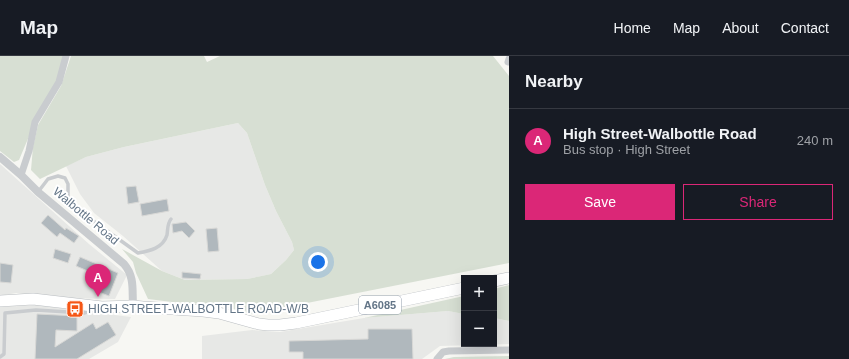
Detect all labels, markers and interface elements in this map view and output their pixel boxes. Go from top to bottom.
text: Map [20,17,58,38]
text: Home [614,20,651,36]
text: Map [673,20,700,36]
text: About [722,20,759,36]
text: Contact [781,20,829,36]
text: Nearby [525,72,583,91]
text: High Street-Walbottle Road [563,125,757,142]
text: A [533,133,543,148]
text: 240 m [797,133,833,148]
text: Bus stop · High Street [563,142,690,157]
street label: Walbottle Road [50,184,122,248]
button: Save [525,184,675,220]
button: Share [683,184,833,220]
your location [308,252,328,272]
pin: A [85,264,111,297]
map controls [461,275,497,347]
button: + [461,275,497,311]
road number: A6085 [359,296,401,314]
bus stop icon: HIGH STREET-WALBOTTLE ROAD-W/B [65,299,85,319]
place label: HIGH STREET-WALBOTTLE ROAD-W/B [88,302,309,316]
button: − [461,311,497,347]

